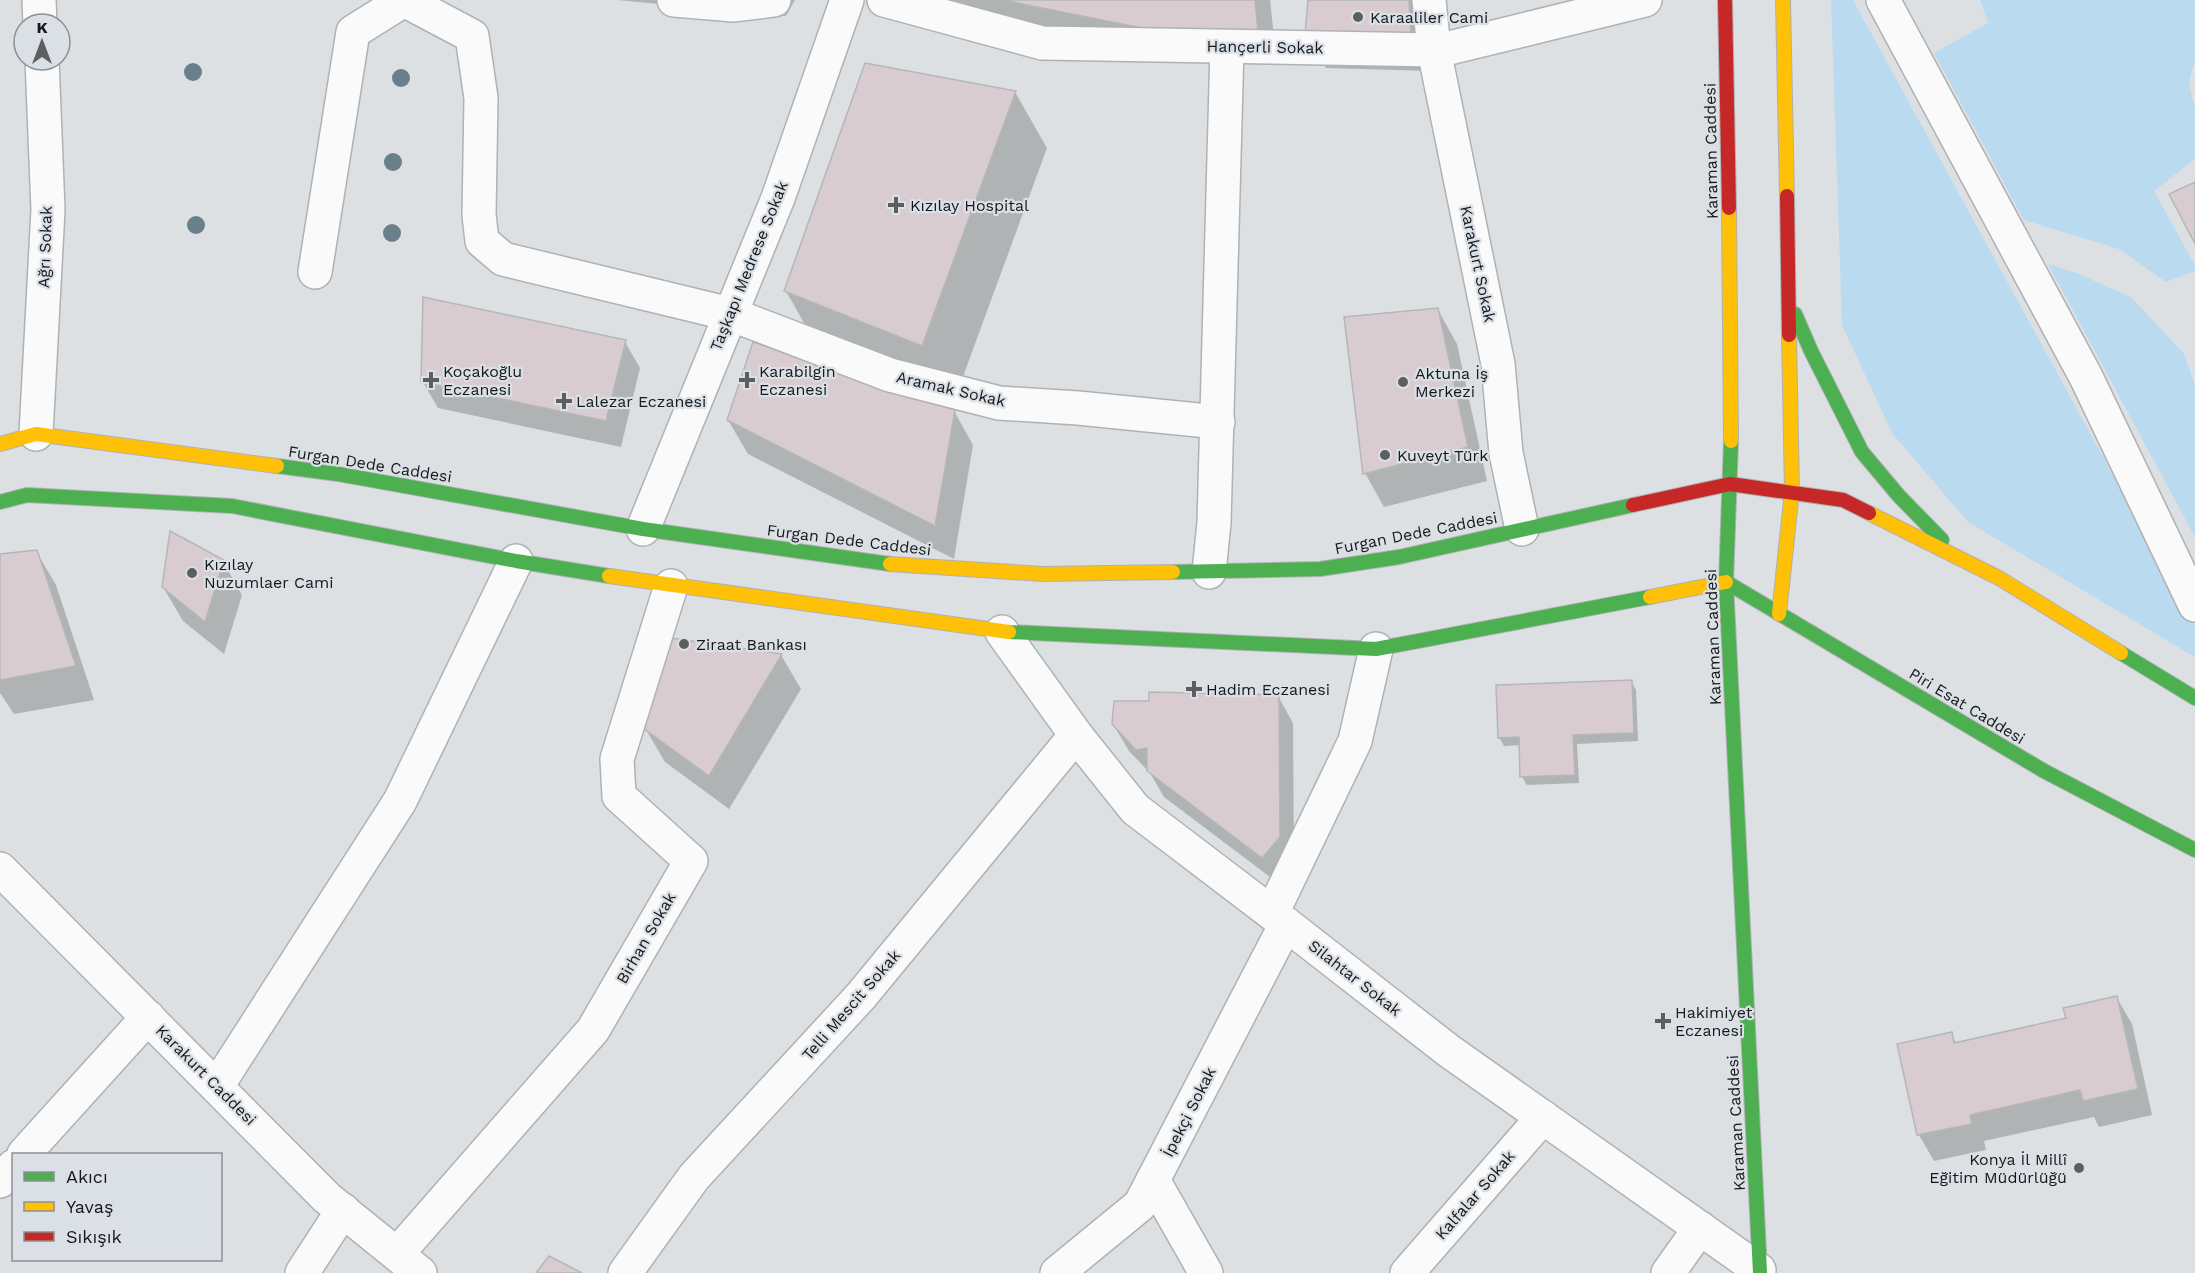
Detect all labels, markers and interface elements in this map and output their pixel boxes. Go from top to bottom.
place label: Karaaliler Cami [1370,8,1488,27]
marker: Karaaliler Cami [1351,10,1365,24]
north arrow [12,12,72,72]
text: K [36,18,48,37]
street label: Hançerli Sokak [1206,36,1324,58]
street label: Karaman Caddesi [1700,83,1722,219]
street label: Taşkapı Medrese Sokak [706,178,792,354]
marker: Kızılay Hospital [887,196,905,214]
place label: Kızılay Hospital [910,196,1029,215]
street label: Karakurt Sokak [1456,204,1500,324]
street label: Ağrı Sokak [34,206,56,288]
place label: Koçakoğlu Eczanesi [443,362,522,399]
place label: Karabilgin Eczanesi [759,362,836,399]
place label: Aktuna İş Merkezi [1415,364,1488,401]
street label: Aramak Sokak [895,367,1007,411]
marker: Koçakoğlu Eczanesi [424,373,438,387]
marker: Karabilgin Eczanesi [740,373,754,387]
marker: Aktuna İş Merkezi [1396,375,1410,389]
place label: Lalezar Eczanesi [576,392,706,411]
marker: Lalezar Eczanesi [557,394,571,408]
street label: Furgan Dede Caddesi [287,442,453,486]
place label: Kuveyt Türk [1397,446,1488,465]
marker: Kuveyt Türk [1378,448,1392,462]
street label: Furgan Dede Caddesi [1333,508,1499,558]
street label: Furgan Dede Caddesi [766,520,932,560]
place label: Kızılay Nuzumlaer Cami [204,555,334,592]
marker: Kızılay Nuzumlaer Cami [185,566,199,580]
street label: Karaman Caddesi [1701,569,1725,705]
place label: Ziraat Bankası [696,635,807,654]
marker: Ziraat Bankası [677,637,691,651]
street label: Piri Esat Caddesi [1906,664,2028,748]
place label: Hadim Eczanesi [1206,680,1330,699]
marker: Hadim Eczanesi [1187,682,1201,696]
street label: Birhan Sokak [612,889,680,987]
street label: Silahtar Sokak [1305,936,1405,1020]
street label: Telli Mescit Sokak [798,946,904,1064]
place label: Hakimiyet Eczanesi [1675,1003,1753,1040]
marker: Hakimiyet Eczanesi [1656,1014,1670,1028]
street label: Karakurt Caddesi [152,1021,260,1129]
street label: Karaman Caddesi [1723,1054,1749,1192]
street label: İpekçi Sokak [1158,1064,1220,1160]
street label: Kalfalar Sokak [1431,1147,1519,1243]
place label: Konya İl Millî Eğitim Müdürlüğü [1929,1150,2068,1187]
legend [12,1153,222,1261]
marker: Konya İl Millî Eğitim Müdürlüğü [2072,1161,2086,1175]
text: Akıcı [66,1166,108,1187]
text: Yavaş [66,1196,113,1217]
text: Sıkışık [66,1226,122,1247]

